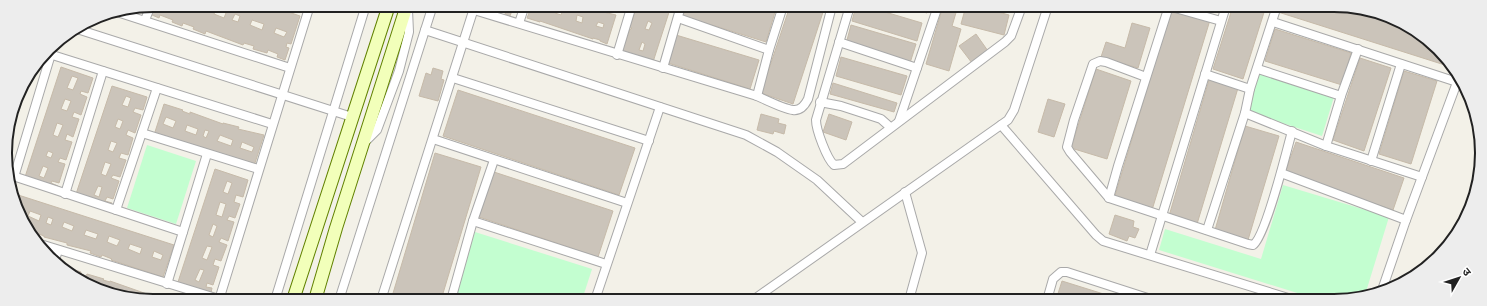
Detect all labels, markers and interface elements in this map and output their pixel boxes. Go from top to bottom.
north arrow [1439,258,1479,298]
text: उ [1459,265,1474,279]

